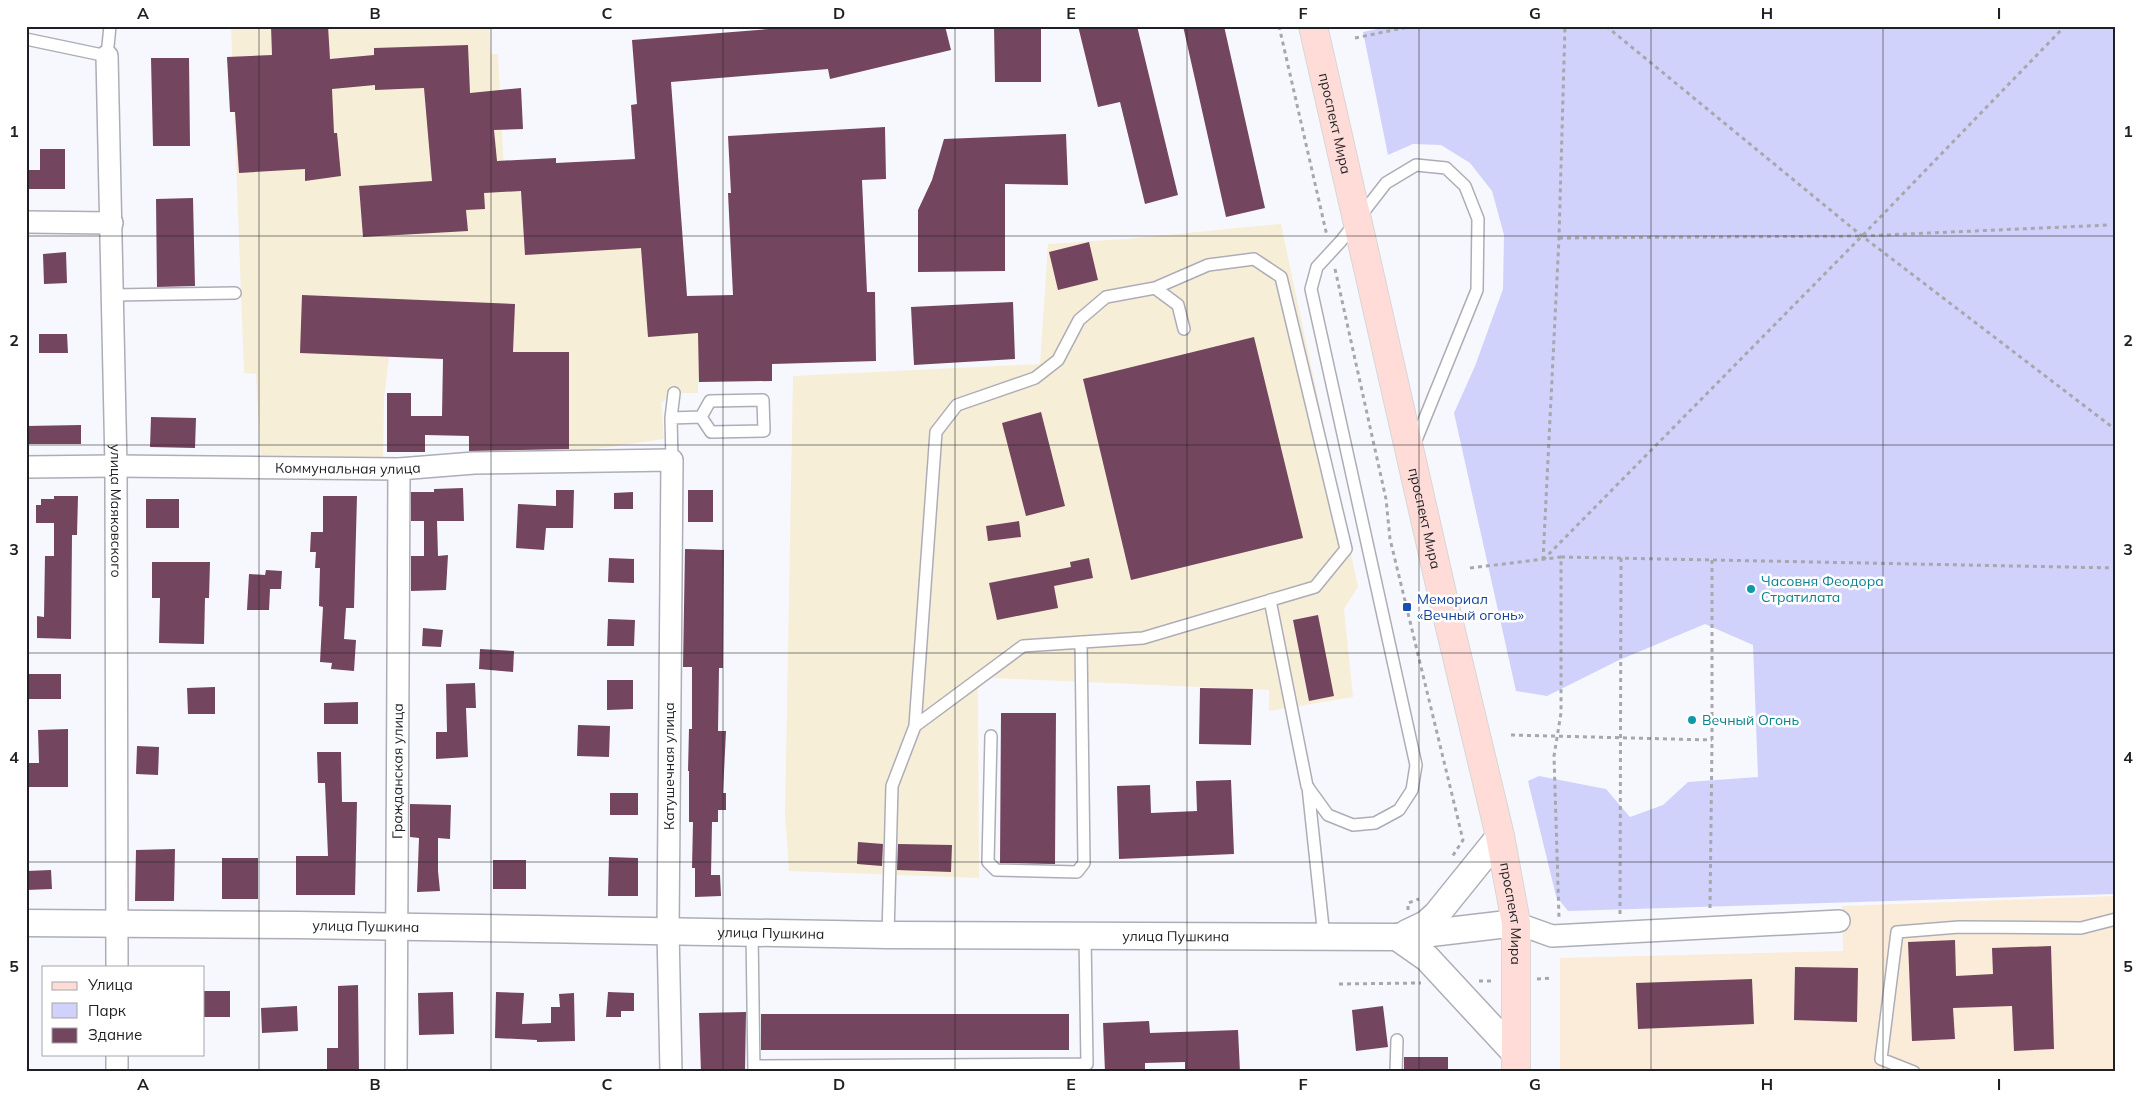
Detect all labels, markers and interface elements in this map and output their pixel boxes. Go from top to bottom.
text: A [137,3,149,23]
text: B [369,3,381,23]
text: C [602,3,613,23]
text: D [833,3,845,23]
text: E [1066,3,1076,23]
text: F [1298,3,1308,23]
text: G [1529,3,1541,23]
text: H [1761,3,1773,23]
text: I [1997,3,2001,23]
street label: проспект Мира [1315,71,1355,176]
text: 1 [9,121,19,141]
text: 1 [2123,121,2133,141]
text: 2 [9,330,19,350]
text: 2 [2123,330,2133,350]
street label: улица Маяковского [107,444,125,578]
street label: Коммунальная улица [275,458,421,478]
street label: проспект Мира [1405,466,1445,571]
text: 3 [9,539,19,559]
text: 3 [2123,539,2133,559]
place label: Часовня Феодора Стратилата [1761,572,1884,606]
marker: Часовня Феодора Стратилата [1745,583,1757,595]
place label: Мемориал «Вечный огонь» [1417,590,1524,624]
marker: Мемориал «Вечный огонь» [1401,601,1413,613]
street label: Катушечная улица [660,702,678,830]
street label: Гражданская улица [388,703,407,839]
place label: Вечный Огонь [1702,711,1799,729]
marker: Вечный Огонь [1686,714,1698,726]
text: 4 [9,747,19,767]
text: 4 [2123,747,2133,767]
street label: проспект Мира [1496,861,1525,965]
street label: улица Пушкина [312,916,420,936]
street label: улица Пушкина [717,923,825,943]
street label: улица Пушкина [1122,927,1229,945]
text: 5 [9,956,19,976]
text: 5 [2123,956,2133,976]
legend [42,966,205,1056]
text: Улица [87,975,133,994]
text: Парк [88,1001,127,1020]
text: Здание [88,1025,142,1044]
text: A [137,1074,149,1094]
text: B [369,1074,381,1094]
text: C [602,1074,613,1094]
text: D [833,1074,845,1094]
text: E [1066,1074,1076,1094]
text: F [1298,1074,1308,1094]
text: G [1529,1074,1541,1094]
text: H [1761,1074,1773,1094]
text: I [1997,1074,2001,1094]

